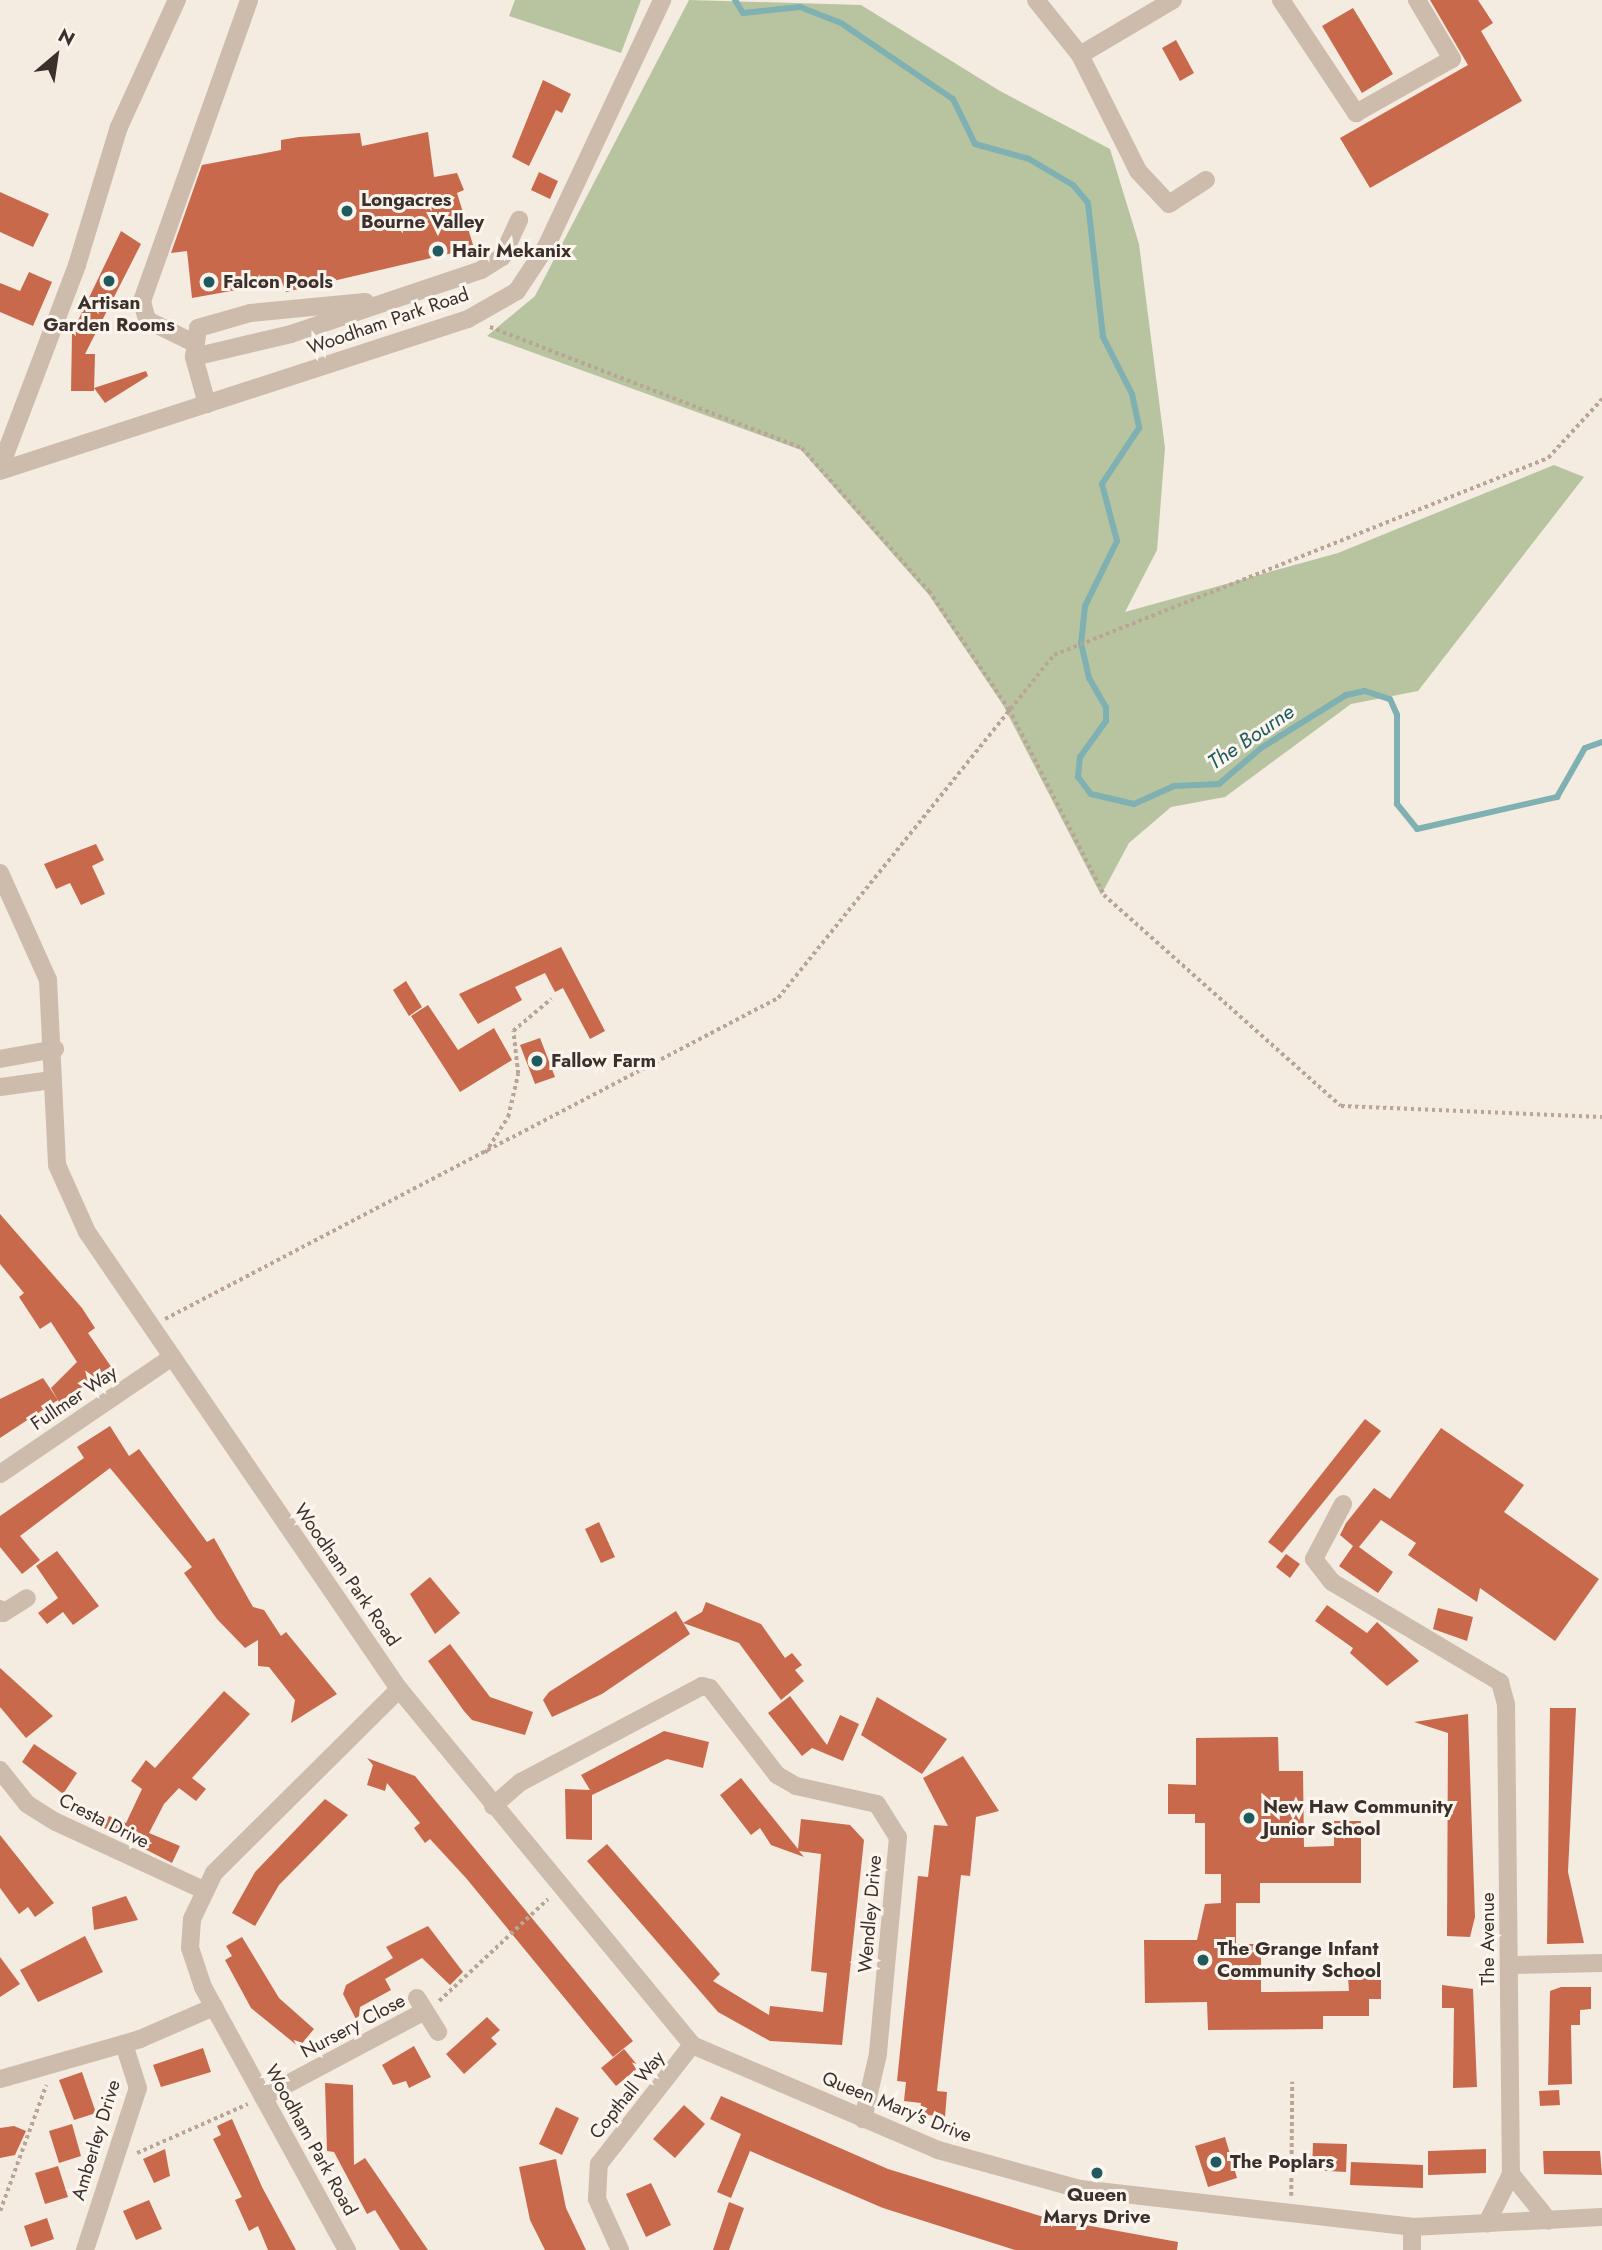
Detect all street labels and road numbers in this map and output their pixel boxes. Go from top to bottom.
street label: Woodham Park Road [304,283,472,359]
street label: Fullmer Way [27,1361,121,1435]
street label: Woodham Park Road [289,1499,405,1651]
street label: Cresta Drive [55,1789,153,1853]
street label: Wendley Drive [853,1854,887,1974]
street label: The Avenue [1477,1892,1499,1986]
street label: Nursery Close [297,1989,409,2063]
street label: Copthall Way [585,2046,669,2144]
street label: Woodham Park Road [260,2061,362,2219]
street label: Queen Mary's Drive [819,2067,975,2147]
street label: Amberley Drive [67,2077,125,2203]

